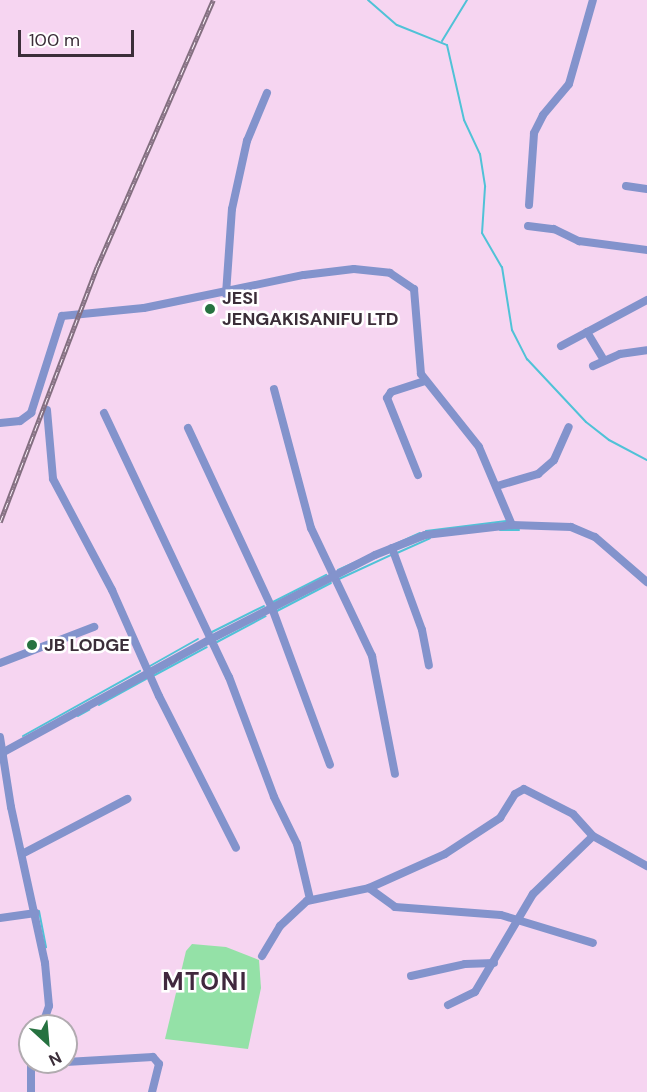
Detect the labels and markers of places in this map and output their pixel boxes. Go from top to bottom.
place label: JESI JENGAKISANIFU LTD [222,288,398,330]
marker: JESI JENGAKISANIFU LTD [203,302,217,316]
place label: JB LODGE [44,634,130,656]
marker: JB LODGE [25,638,39,652]

